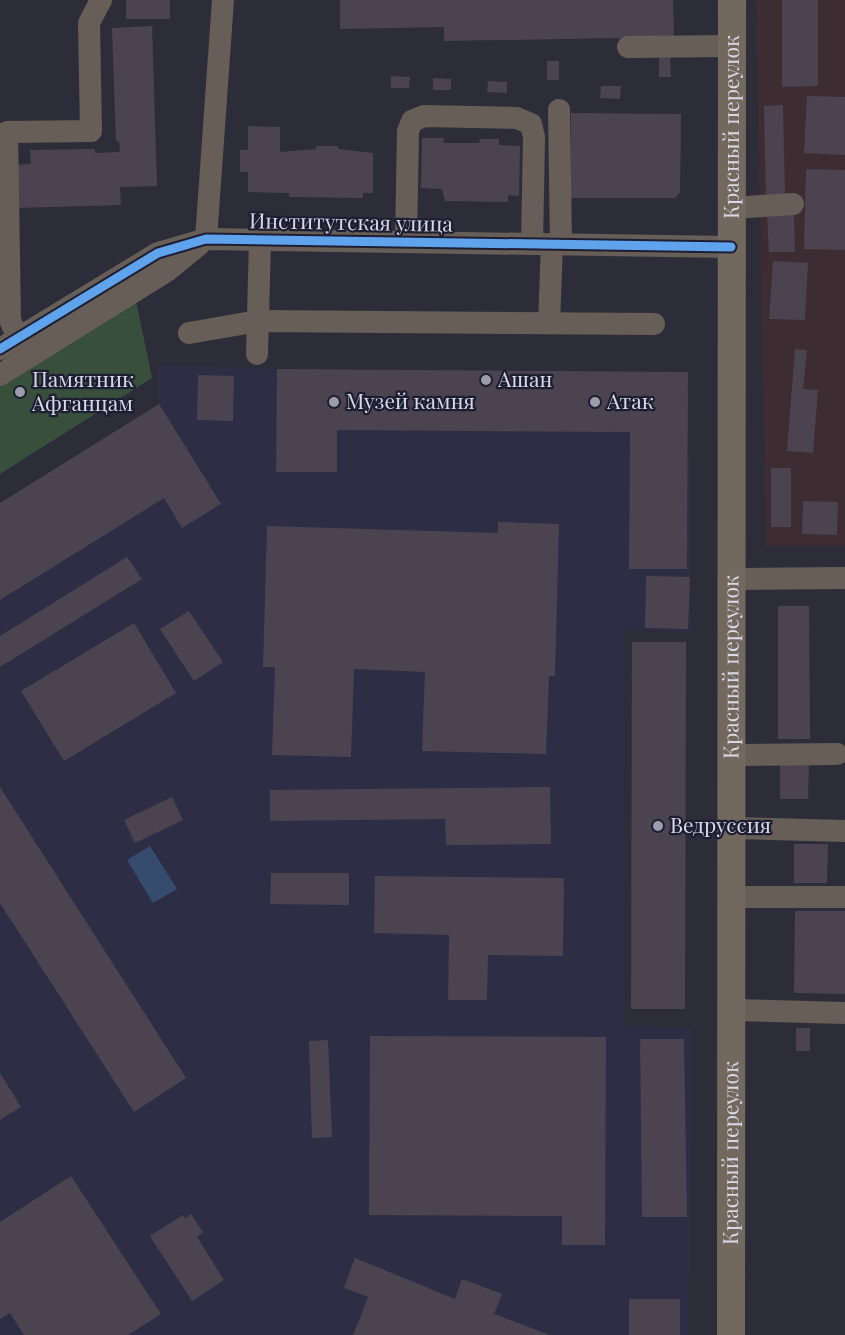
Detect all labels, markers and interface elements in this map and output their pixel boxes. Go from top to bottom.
street label: Красный переулок [716,35,744,219]
street label: Институтская улица [249,205,454,237]
place label: Памятник Афганцам [31,364,134,416]
place label: Ашан [497,364,552,392]
marker: Ашан [479,373,493,387]
marker: Памятник Афганцам [13,385,27,399]
place label: Музей камня [346,386,475,414]
place label: Атак [606,386,654,414]
marker: Музей камня [327,395,341,409]
marker: Атак [588,395,602,409]
street label: Красный переулок [715,575,744,759]
place label: Ведруссия [670,810,771,838]
marker: Ведруссия [651,819,665,833]
street label: Красный переулок [715,1061,743,1245]

